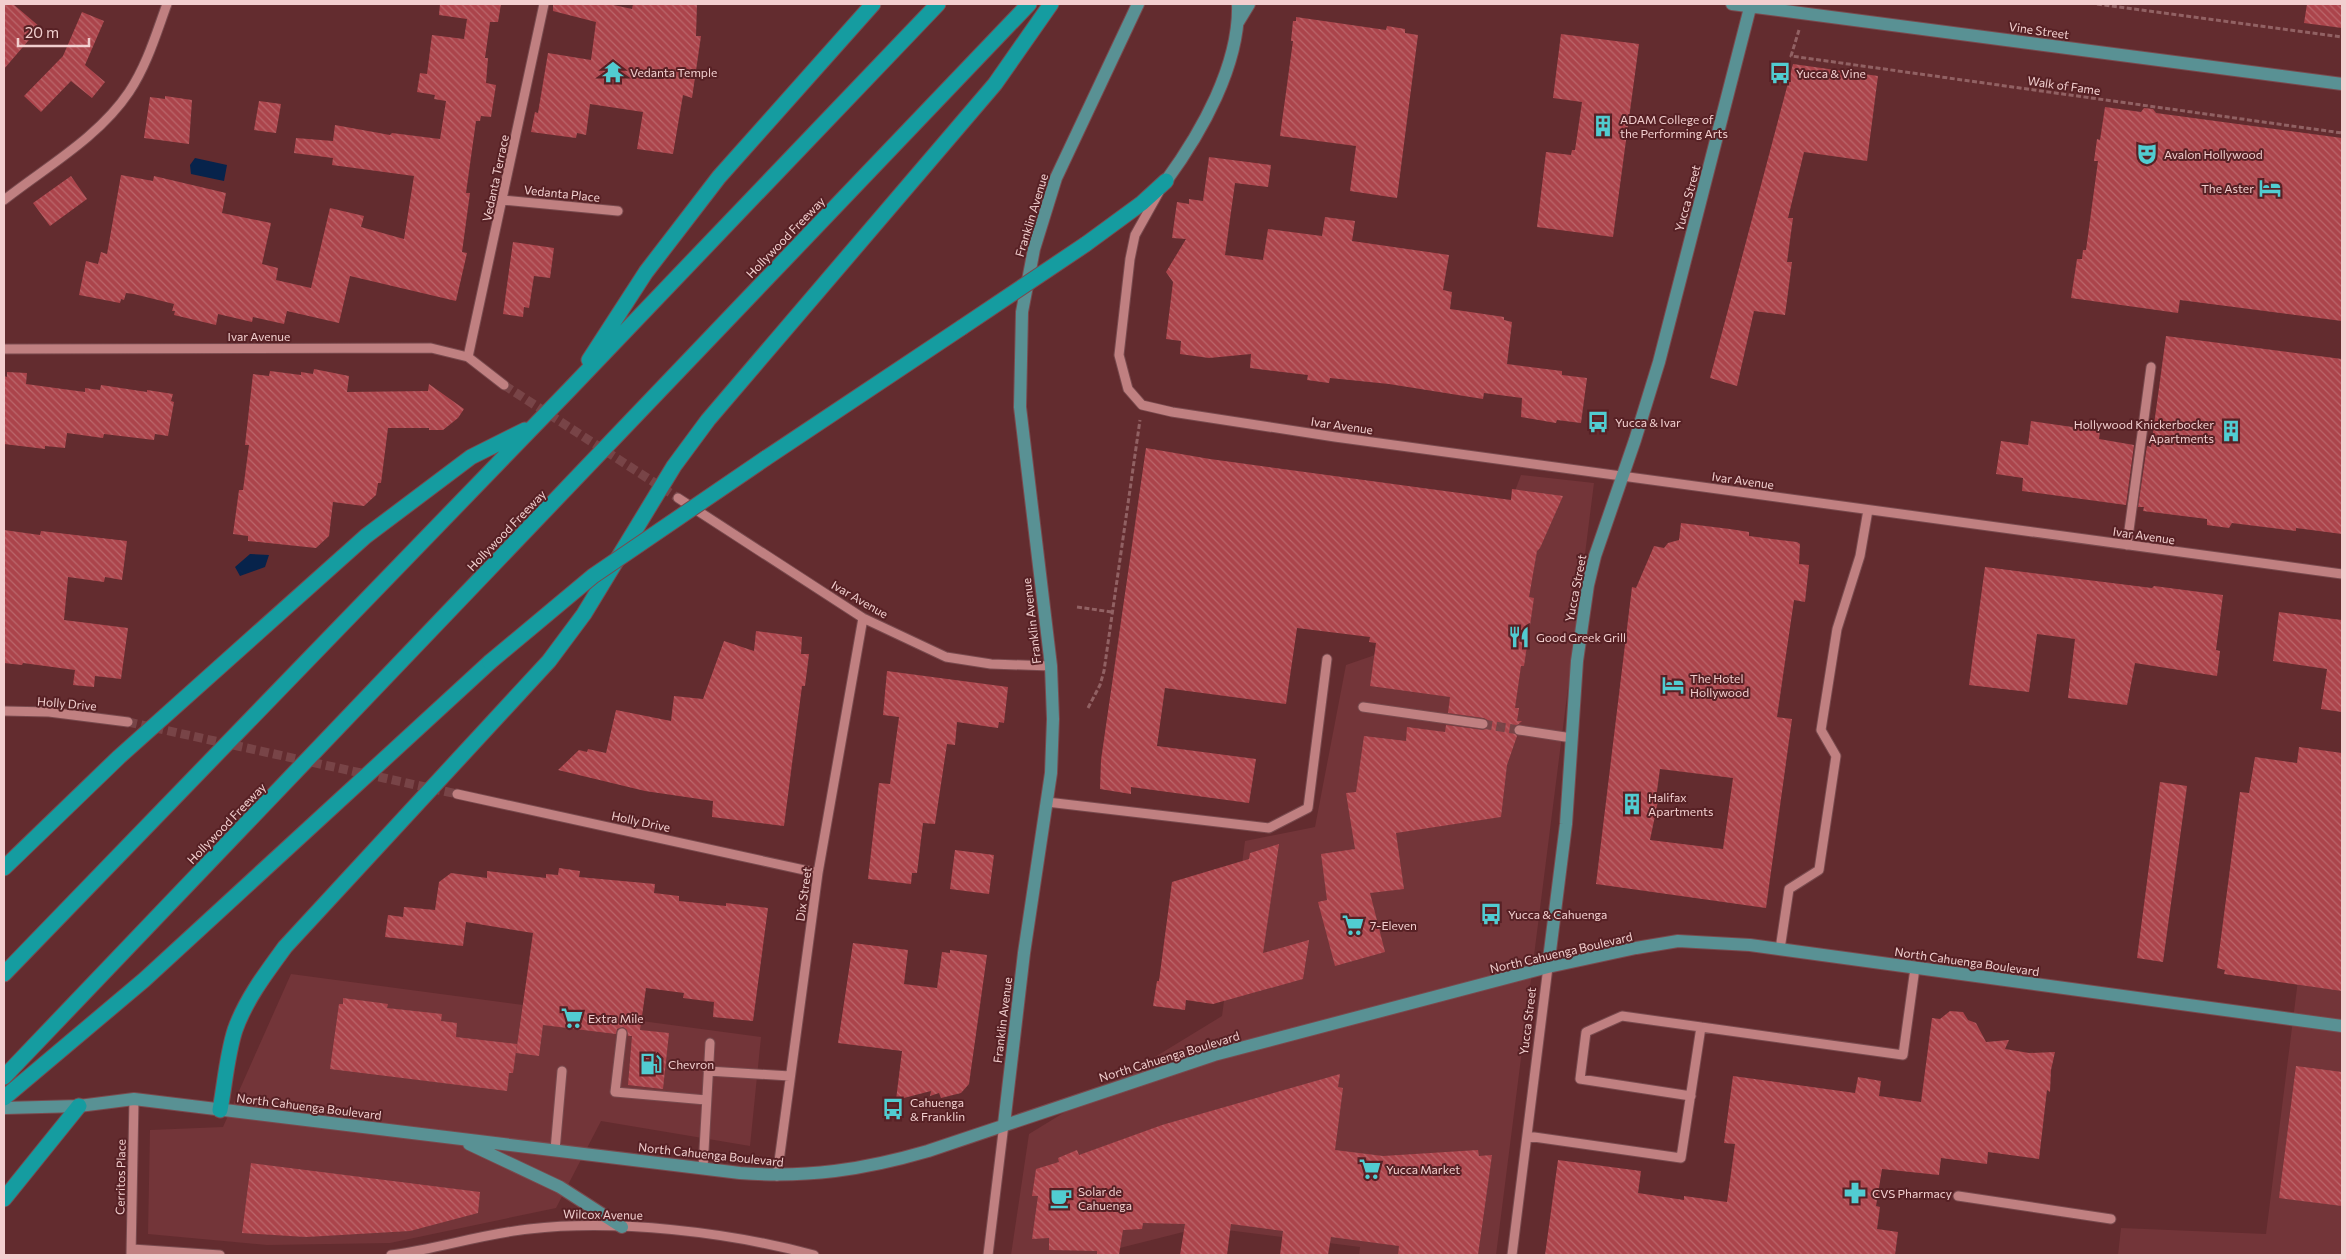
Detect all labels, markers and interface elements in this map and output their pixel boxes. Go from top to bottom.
scale bar [18,15,89,47]
street label: Vine Street [2008,19,2070,41]
text: 20 m [25,23,59,41]
temple icon: Vedanta Temple [600,59,626,85]
bus stop icon: Yucca & Vine [1767,60,1793,86]
place label: Vedanta Temple [630,65,717,79]
place label: Yucca & Vine [1796,66,1866,80]
street label: Walk of Fame [2027,73,2101,97]
place label: ADAM College of the Performing Arts [1620,112,1728,140]
building icon: ADAM College of the Performing Arts [1590,113,1616,139]
street label: Vedanta Terrace [479,133,511,223]
theatre icon: Avalon Hollywood [2134,141,2160,167]
place label: Avalon Hollywood [2164,147,2263,161]
street label: Yucca Street [1671,163,1703,233]
street label: Franklin Avenue [1012,172,1050,258]
hotel icon: The Aster [2257,175,2283,201]
place label: The Aster [2201,181,2254,195]
street label: Vedanta Place [523,182,601,204]
street label: Hollywood Freeway [743,194,827,280]
street label: Ivar Avenue [228,329,290,343]
bus stop icon: Yucca & Ivar [1585,409,1611,435]
street label: Ivar Avenue [1310,414,1374,436]
place label: Yucca & Ivar [1615,415,1681,429]
place label: Hollywood Knickerbocker Apartments [2074,417,2214,445]
building icon: Hollywood Knickerbocker Apartments [2218,418,2244,444]
street label: Ivar Avenue [1711,469,1775,491]
street label: Hollywood Freeway [464,487,548,573]
street label: Ivar Avenue [2112,524,2176,546]
street label: Yucca Street [1562,553,1588,623]
street label: Ivar Avenue [829,577,891,621]
street label: Franklin Avenue [1019,577,1043,665]
restaurant icon: Good Greek Grill [1506,624,1532,650]
place label: Good Greek Grill [1536,630,1626,644]
place label: The Hotel Hollywood [1690,671,1749,699]
hotel icon: The Hotel Hollywood [1660,672,1686,698]
street label: Holly Drive [37,693,97,713]
street label: Hollywood Freeway [184,780,268,866]
place label: Halifax Apartments [1648,790,1713,818]
building icon: Halifax Apartments [1619,791,1645,817]
street label: Holly Drive [610,808,672,834]
street label: Dix Street [792,866,814,922]
bus stop icon: Yucca & Cahuenga [1478,901,1504,927]
place label: Yucca & Cahuenga [1508,907,1607,921]
supermarket icon: 7-Eleven [1340,912,1366,938]
place label: 7-Eleven [1370,918,1417,932]
street label: North Cahuenga Boulevard [1488,929,1634,975]
street label: North Cahuenga Boulevard [1894,944,2040,978]
street label: Franklin Avenue [990,976,1014,1064]
street label: Yucca Street [1516,986,1538,1056]
supermarket icon: Extra Mile [559,1005,585,1031]
place label: Extra Mile [588,1011,644,1025]
street label: North Cahuenga Boulevard [1097,1028,1241,1084]
fuel station icon: Chevron [638,1051,664,1077]
place label: Chevron [668,1057,714,1071]
street label: North Cahuenga Boulevard [236,1090,382,1122]
place label: Cahuenga & Franklin [910,1095,965,1123]
bus stop icon: Cahuenga & Franklin [880,1096,906,1122]
street label: Cerritos Place [112,1139,128,1215]
street label: North Cahuenga Boulevard [638,1139,784,1169]
supermarket icon: Yucca Market [1357,1156,1383,1182]
place label: Yucca Market [1386,1162,1460,1176]
pharmacy icon: CVS Pharmacy [1842,1180,1868,1206]
place label: Solar de Cahuenga [1078,1184,1132,1212]
cafe icon: Solar de Cahuenga [1048,1185,1074,1211]
place label: CVS Pharmacy [1872,1186,1952,1200]
street label: Wilcox Avenue [563,1206,643,1222]

